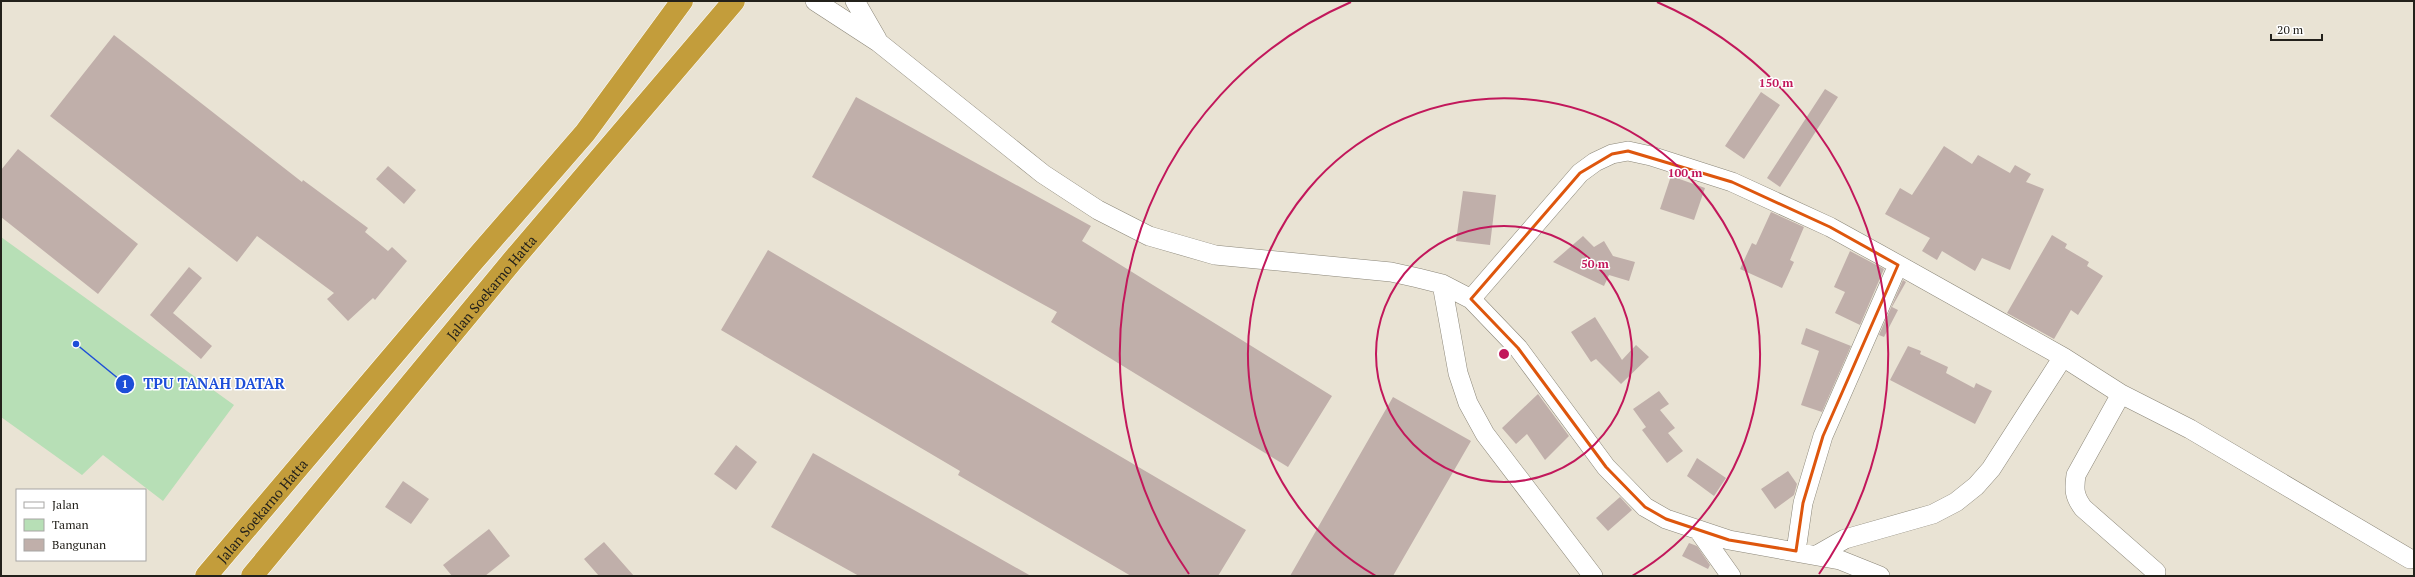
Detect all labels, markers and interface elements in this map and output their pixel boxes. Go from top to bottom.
scale bar [2271,16,2322,42]
text: 20 m [2277,22,2304,37]
text: 150 m [1759,75,1793,90]
text: 100 m [1668,165,1702,180]
street label: Jalan Soekarno Hatta [442,230,540,343]
text: 50 m [1581,256,1609,271]
centre of rings [1497,347,1511,361]
callout: TPU TANAH DATAR [115,370,293,397]
text: TPU TANAH DATAR [143,373,285,393]
text: 1 [122,376,128,391]
street label: Jalan Soekarno Hatta [212,454,311,567]
legend [16,489,146,561]
text: Jalan [52,497,79,512]
text: Taman [52,517,89,532]
text: Bangunan [52,537,106,552]

